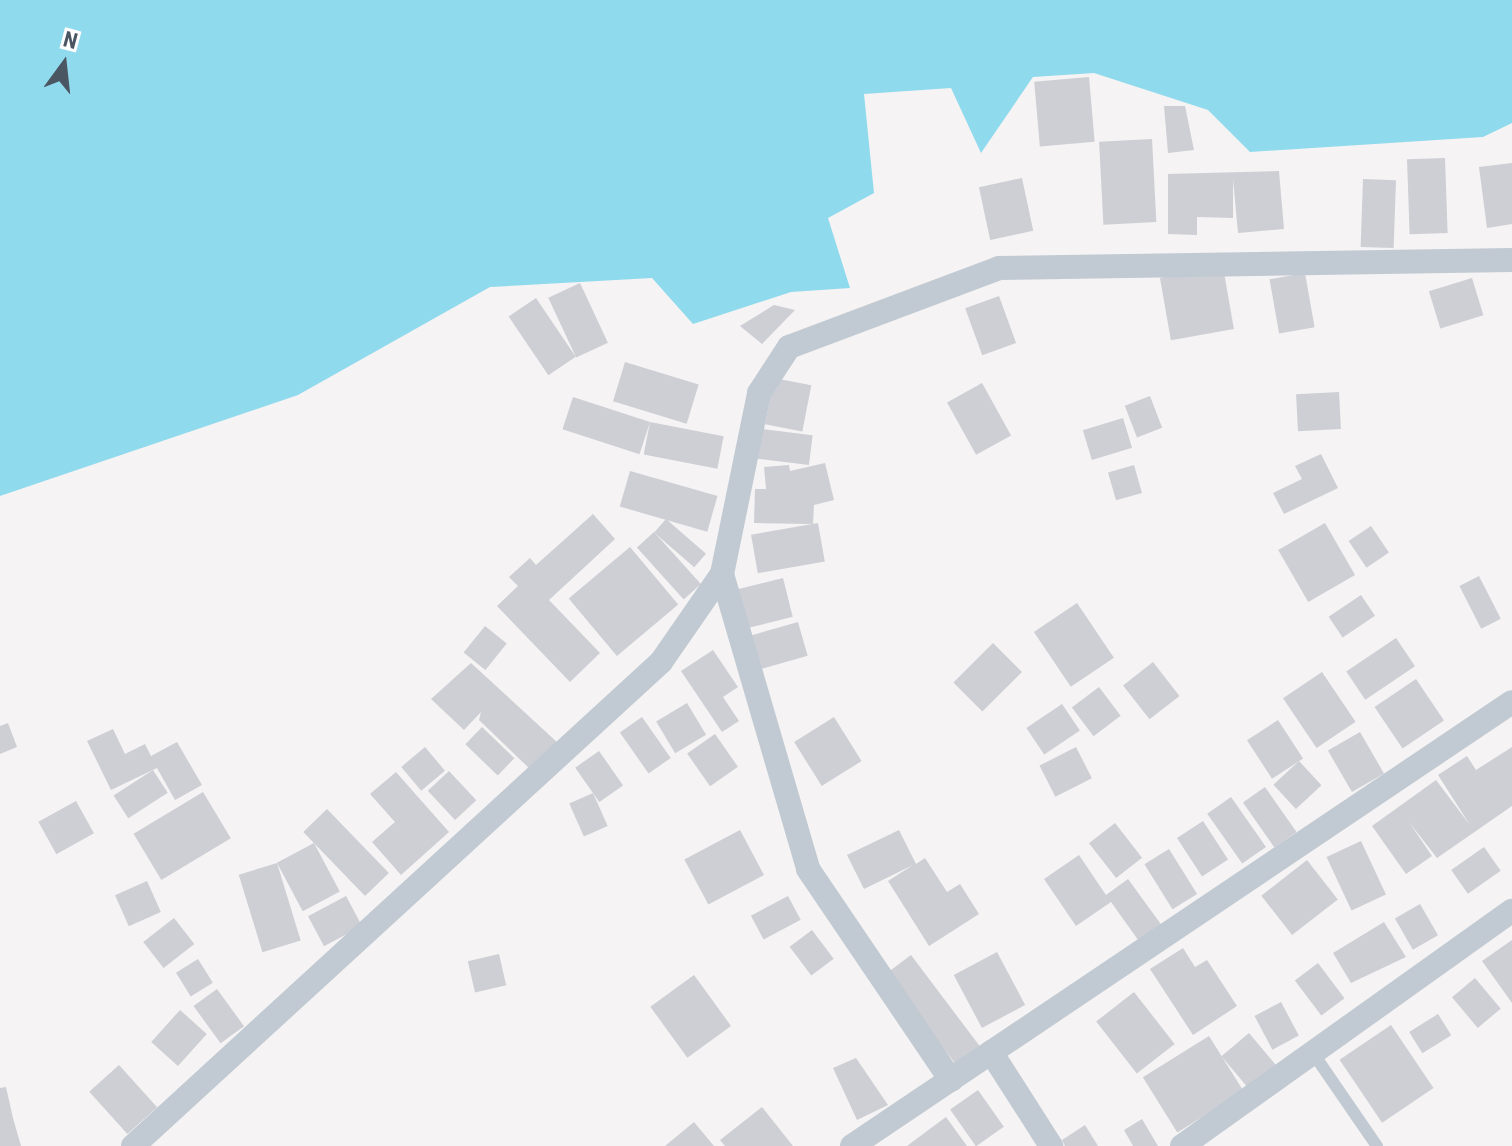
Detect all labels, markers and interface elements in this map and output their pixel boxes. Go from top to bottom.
north arrow [24,24,104,104]
text: N [61,27,80,54]

